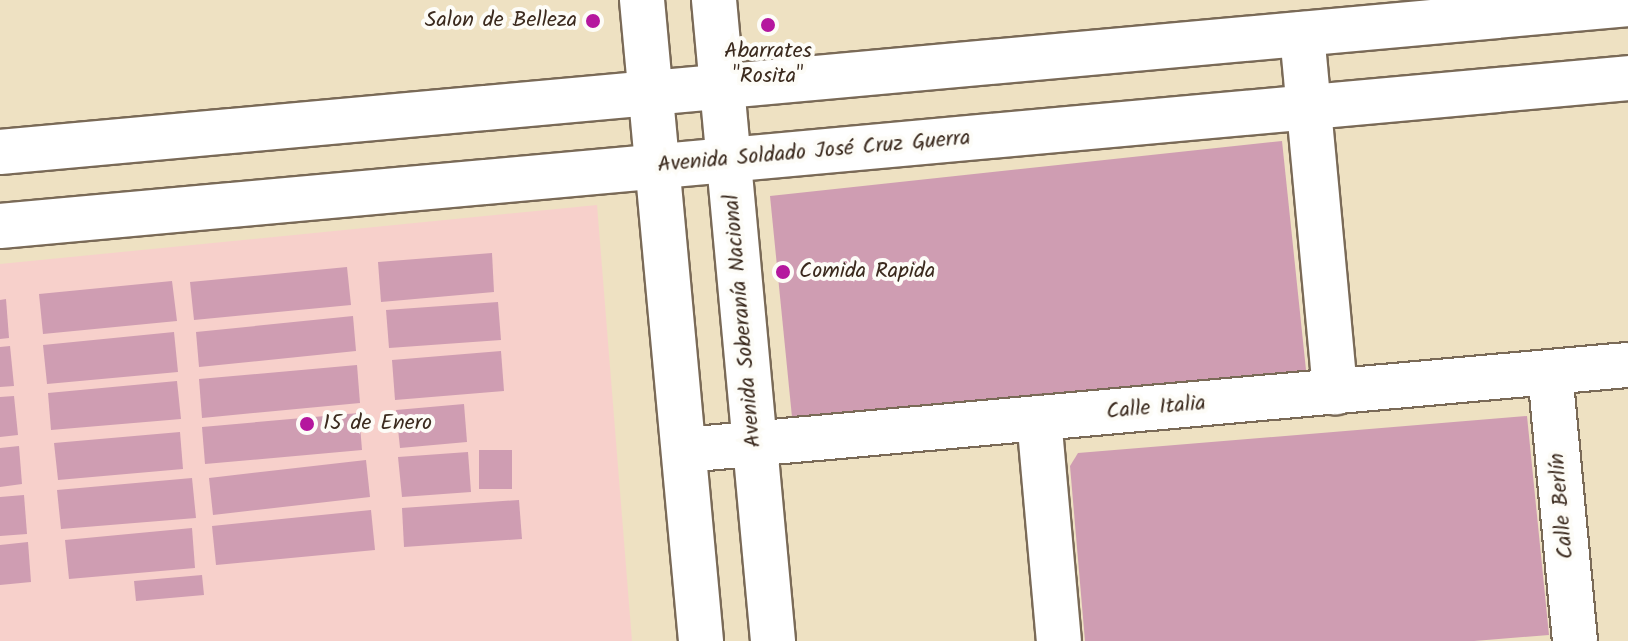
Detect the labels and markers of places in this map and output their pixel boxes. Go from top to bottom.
place label: Salon de Belleza [425,8,577,34]
marker: Salon de Belleza [584,12,602,30]
marker: Abarrates "Rosita" [759,16,777,34]
place label: Abarrates "Rosita" [724,38,812,90]
place label: Comida Rapida [799,259,935,285]
marker: Comida Rapida [774,263,792,281]
place label: 15 de Enero [323,411,432,437]
marker: 15 de Enero [298,415,316,433]

